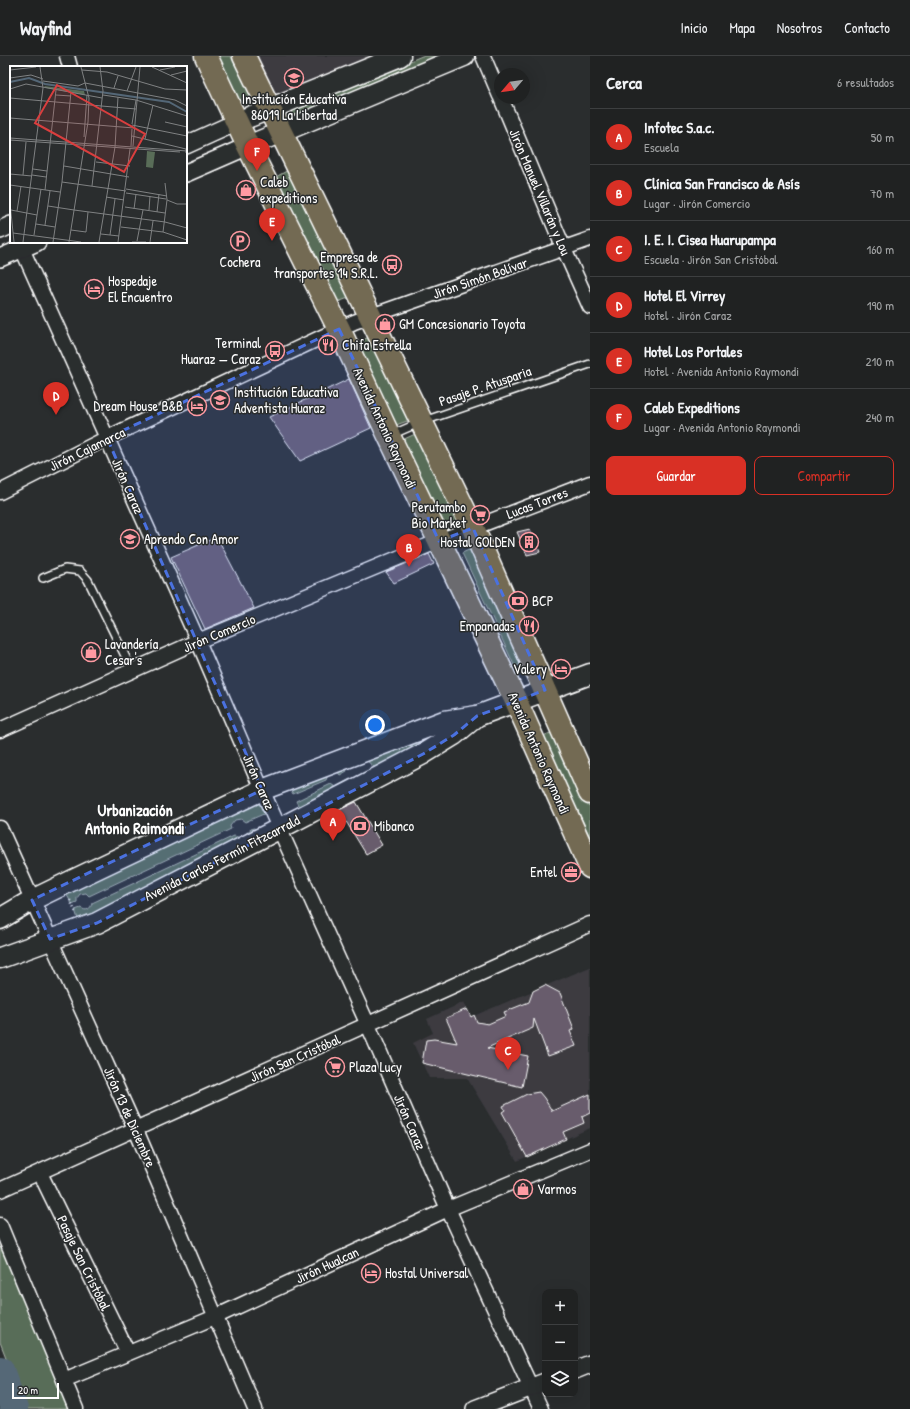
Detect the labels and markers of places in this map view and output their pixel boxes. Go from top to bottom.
school or university icon: Institución Educativa 86019 La Libertad [283,67,305,89]
place label: Institución Educativa 86019 La Libertad [242,89,347,124]
pin: F [244,138,270,171]
place label: Caleb expeditions [260,172,317,208]
shop icon: Caleb expeditions [235,179,257,201]
pin: E [259,208,285,241]
parking icon: Cochera [229,230,251,252]
place label: Empresa de transportes 14 S.R.L. [274,247,378,283]
place label: Cochera [219,252,261,271]
bus stop icon: Empresa de transportes 14 S.R.L. [381,254,403,276]
place label: Hospedaje El Encuentro [108,271,173,306]
hotel icon: Hospedaje El Encuentro [83,278,105,300]
shop icon: GM Concesionario Toyota [374,313,396,335]
place label: GM Concesionario Toyota [399,314,526,334]
place label: Terminal Huaraz — Caraz [181,333,261,368]
restaurant icon: Chifa Estrella [317,334,339,356]
place label: Chifa Estrella [342,335,412,354]
bus stop icon: Terminal Huaraz — Caraz [264,340,286,362]
pin: D [43,382,69,415]
place label: Institución Educativa Adventista Huaraz [234,382,339,417]
school or university icon: Institución Educativa Adventista Huaraz [209,389,231,411]
hotel icon: Dream House B&B [186,395,208,417]
place label: Dream House B&B [94,396,183,415]
place label: Perutambo Bio Market [411,497,466,532]
supermarket icon: Perutambo Bio Market [469,504,491,526]
school or university icon: Aprendo Con Amor [119,528,141,550]
place label: Aprendo Con Amor [144,529,239,549]
building icon: Hostal GOLDEN [518,531,540,553]
place label: Hostal GOLDEN [440,532,515,551]
pin: B [396,534,422,567]
bank icon: BCP [507,590,529,612]
place label: BCP [532,591,554,610]
restaurant icon: Empanadas [518,615,540,637]
place label: Empanadas [460,616,515,636]
place label: Lavandería Cesar's [105,634,159,669]
shop icon: Lavandería Cesar's [80,641,102,663]
hotel icon: Valery [550,658,572,680]
place label: Valery [513,659,547,679]
pin: A [320,808,346,841]
bank icon: Mibanco [349,815,371,837]
place label: Mibanco [374,816,414,835]
office icon: Entel [560,861,582,883]
place label: Entel [530,862,557,881]
pin: C [495,1037,521,1070]
supermarket icon: Plaza Lucy [324,1056,346,1078]
place label: Plaza Lucy [349,1057,402,1077]
shop icon: Varmos [512,1178,534,1200]
place label: Varmos [537,1179,576,1198]
hotel icon: Hostal Universal [360,1262,382,1284]
place label: Hostal Universal [385,1263,468,1282]

